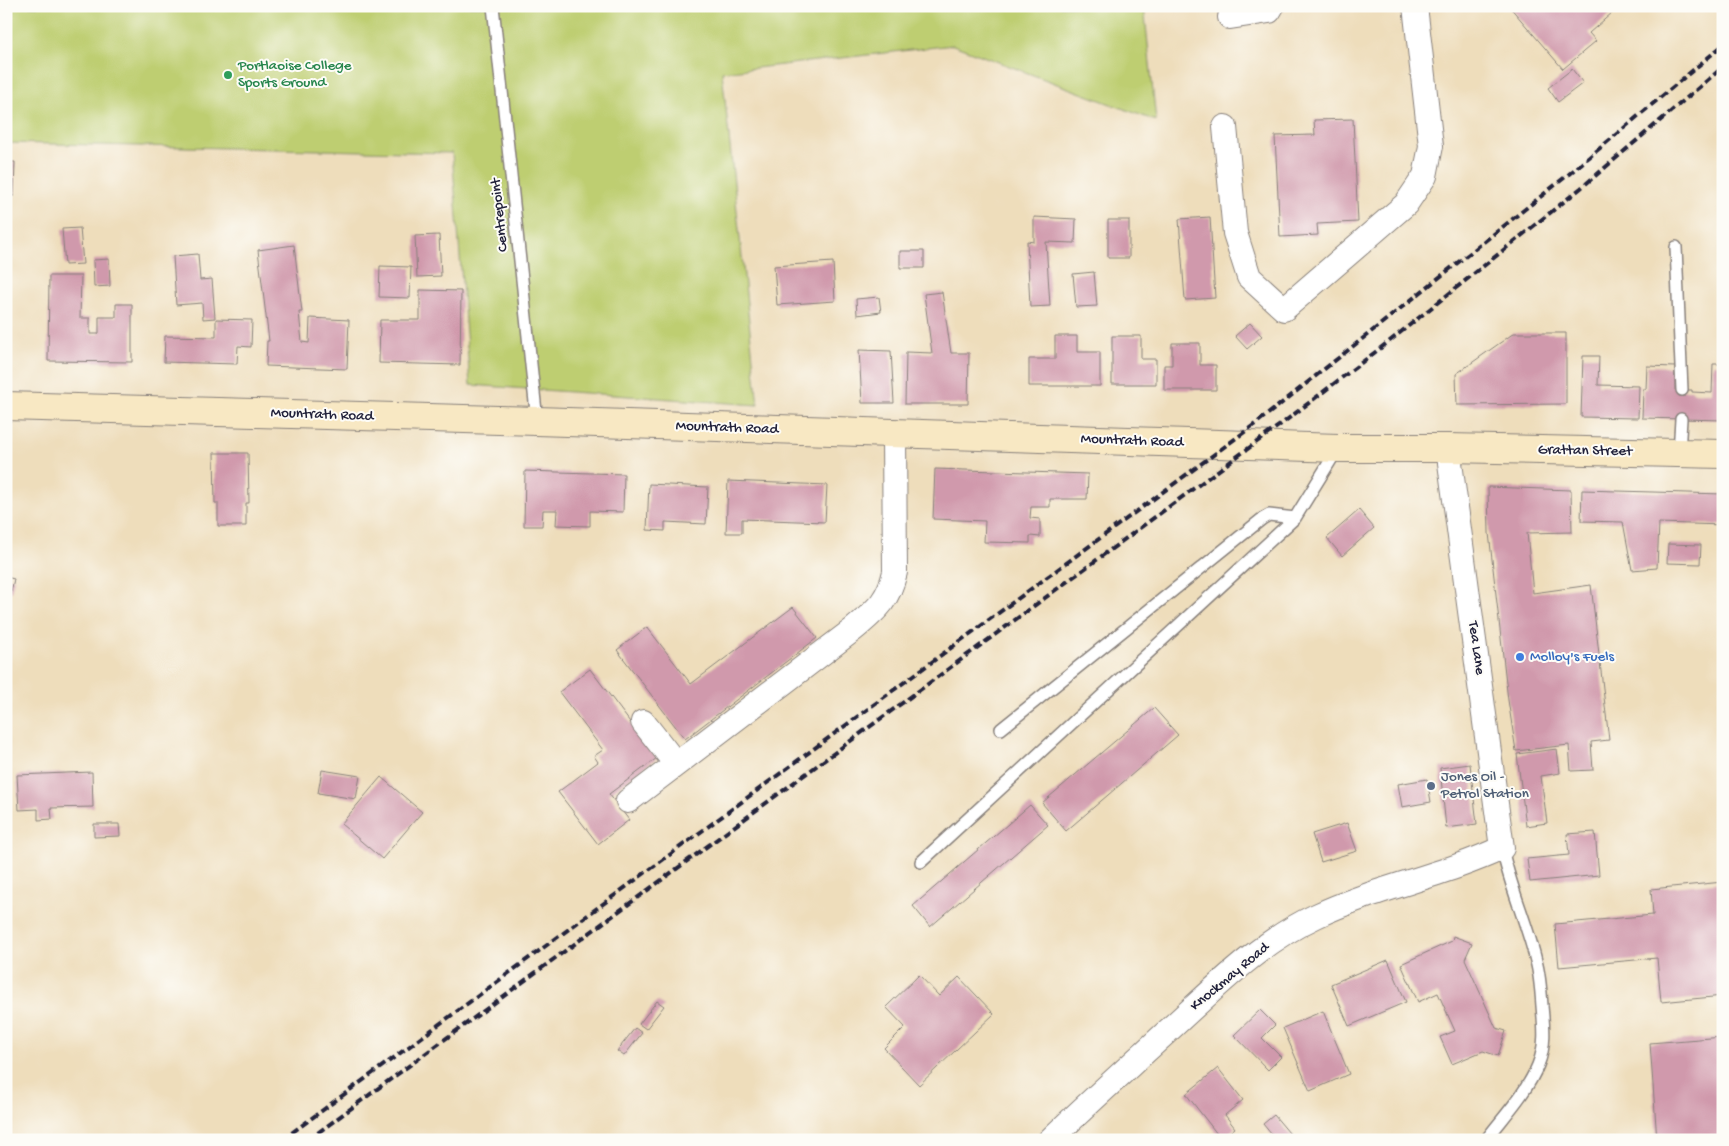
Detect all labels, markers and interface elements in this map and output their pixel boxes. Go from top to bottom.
place label: Portlaoise College Sports Ground [237,57,352,92]
marker: Portlaoise College Sports Ground [222,69,234,81]
street label: Centrepoint [487,175,513,253]
street label: Mountrath Road [270,404,375,426]
street label: Mountrath Road [675,417,780,439]
street label: Mountrath Road [1080,430,1185,452]
street label: Grattan Street [1538,441,1634,461]
street label: Tea Lane [1463,619,1489,676]
place label: Molloy's Fuels [1530,648,1615,666]
marker: Molloy's Fuels [1514,651,1526,663]
place label: Jones Oil - Petrol Station [1440,768,1529,803]
marker: Jones Oil - Petrol Station [1425,780,1437,792]
street label: Knockmay Road [1187,938,1274,1015]

